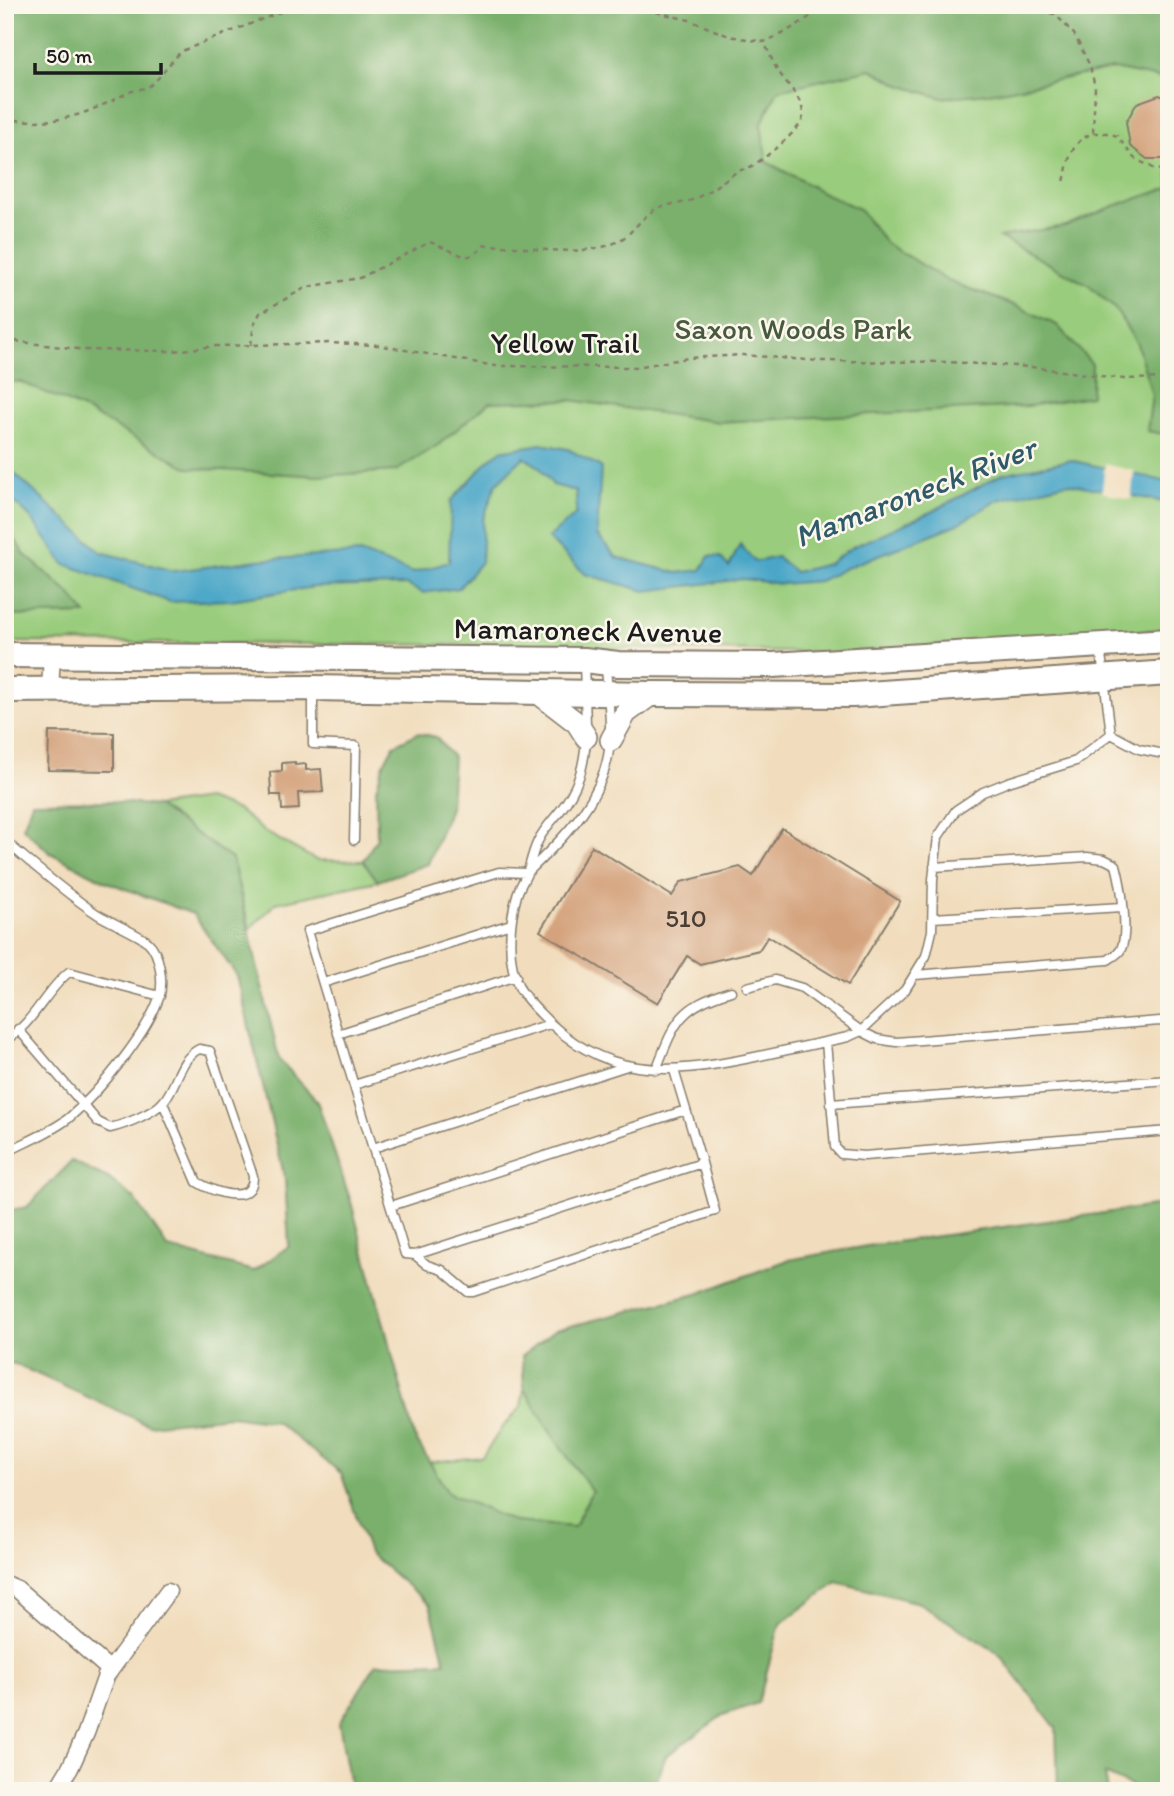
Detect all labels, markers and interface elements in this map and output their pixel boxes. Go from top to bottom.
scale bar [35,32,161,76]
text: 50 m [46,43,93,68]
park label: Saxon Woods Park [674,310,912,347]
street label: Yellow Trail [490,324,640,361]
water label: Mamaroneck River [789,427,1044,555]
street label: Mamaroneck Avenue [453,609,723,651]
house number: 510 [665,902,707,934]

